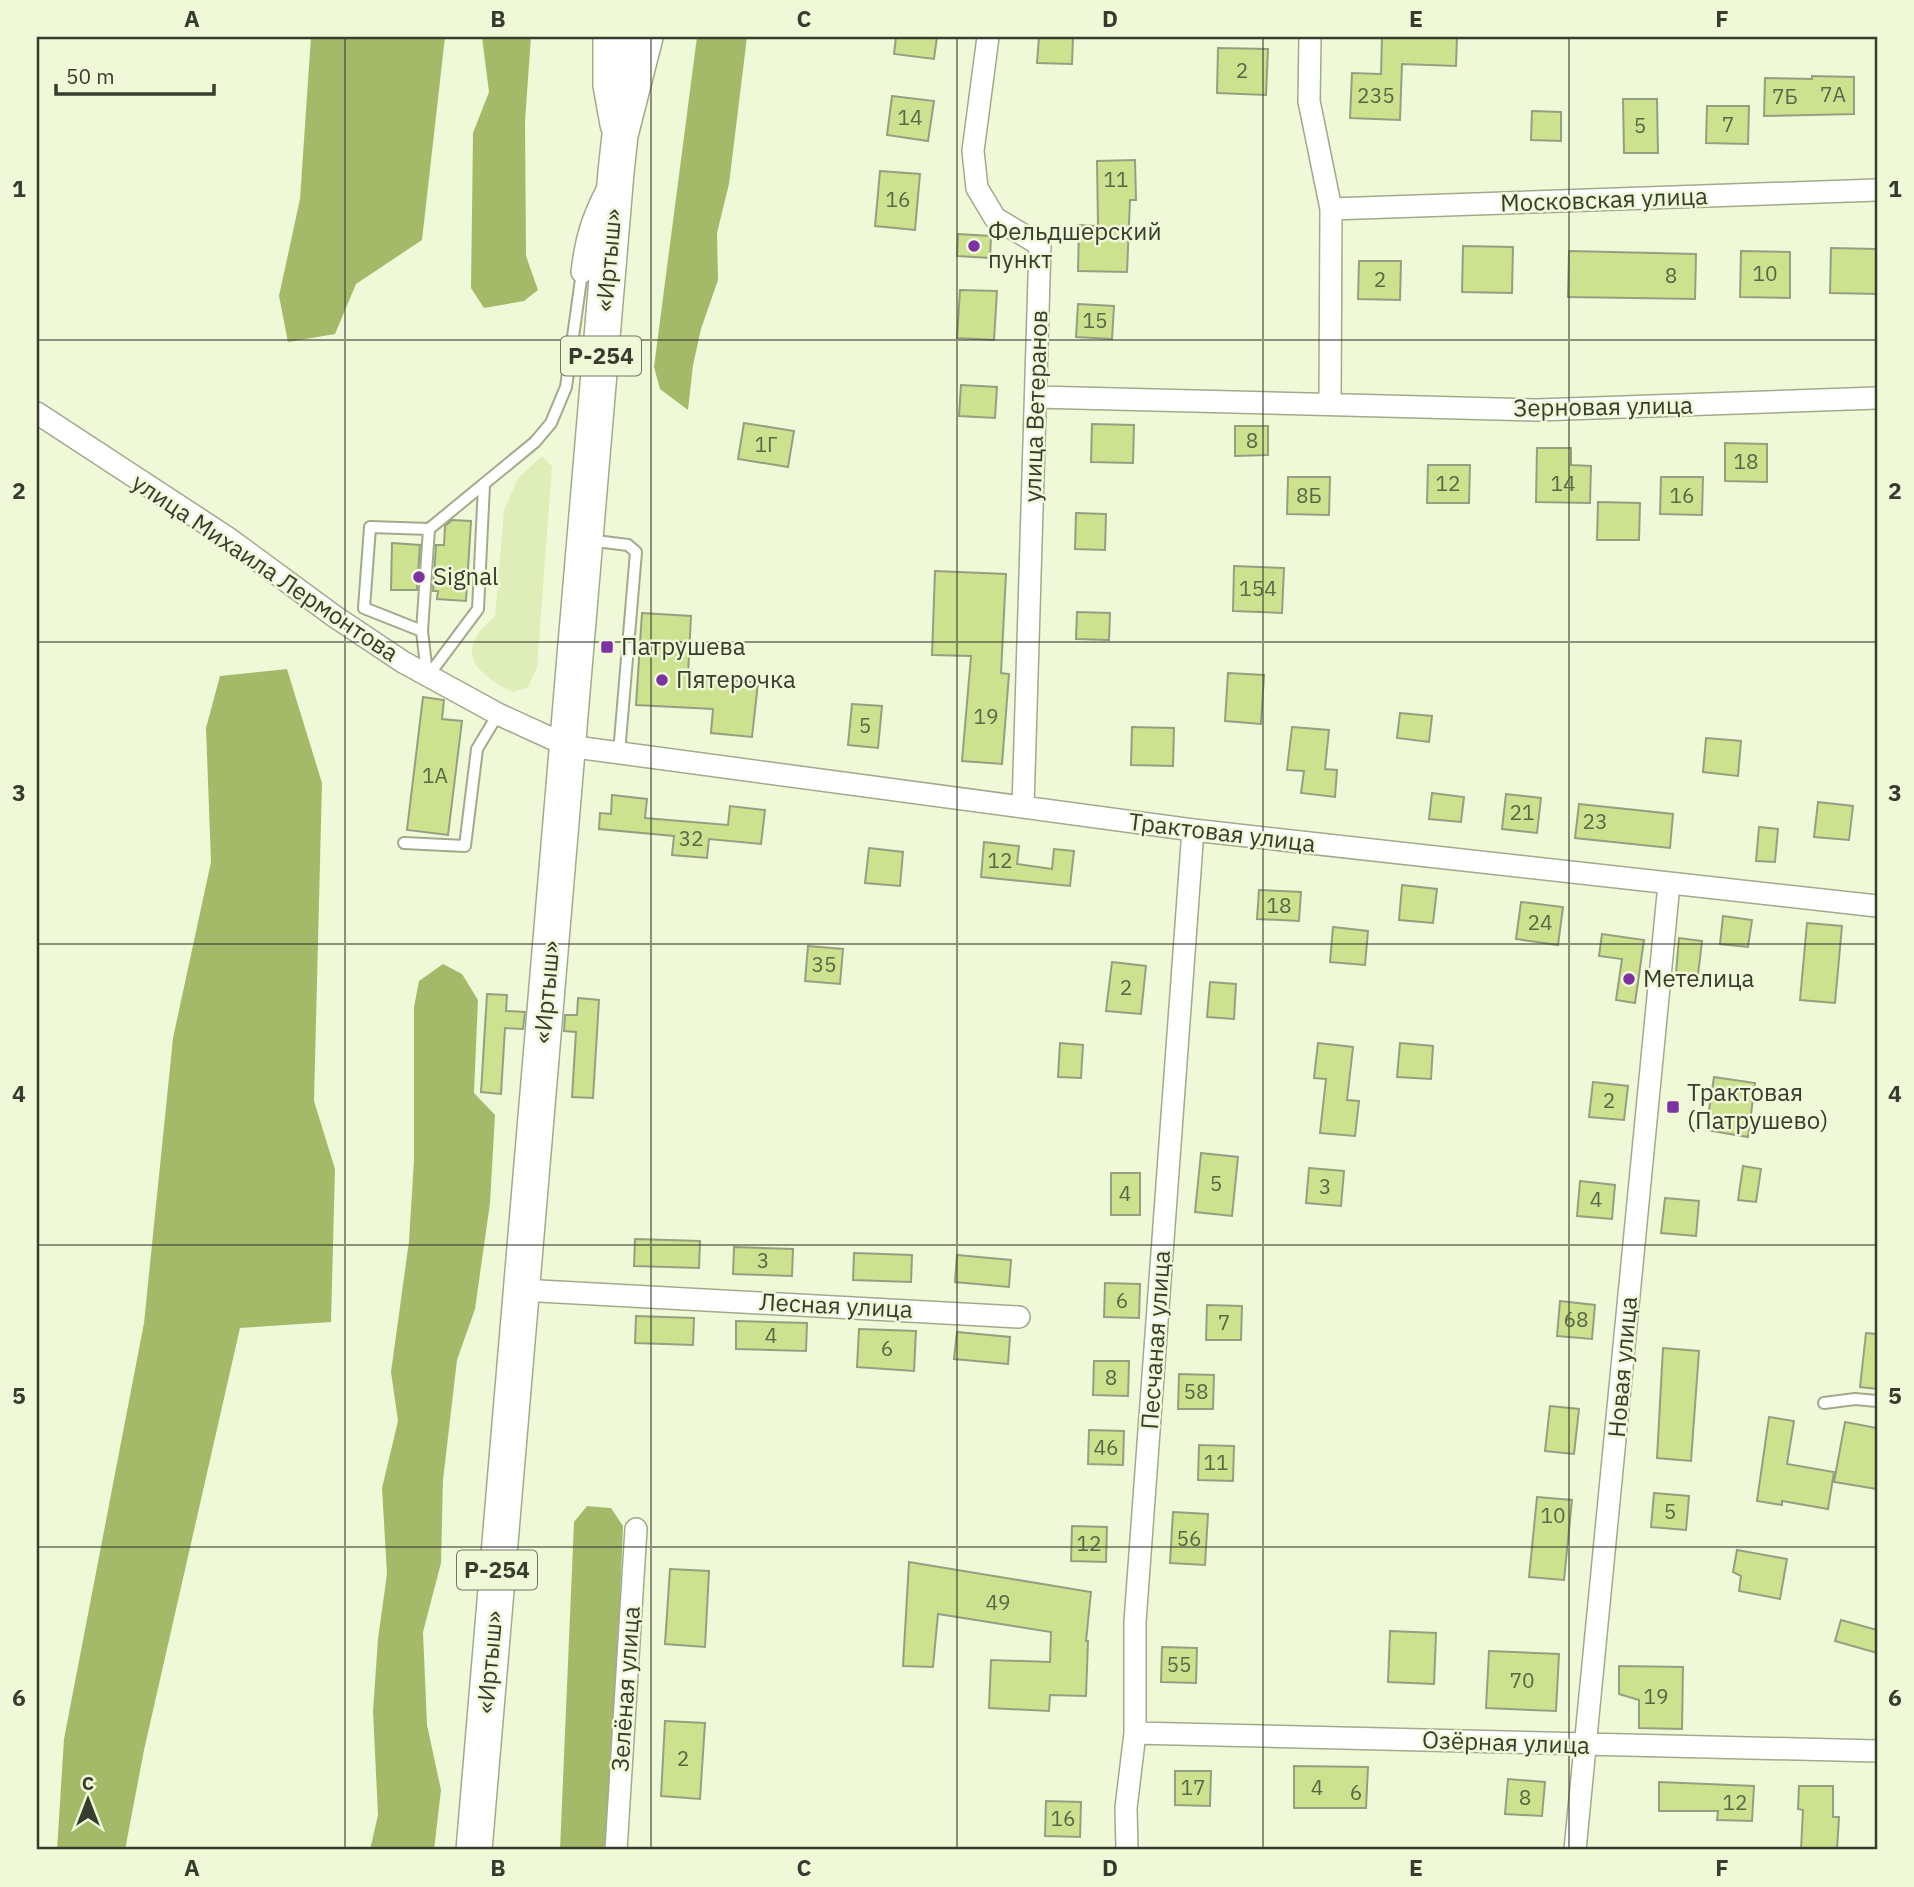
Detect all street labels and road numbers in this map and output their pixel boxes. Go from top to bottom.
street label: Московская улица [1500,179,1708,219]
street label: «Иртыш» [588,207,628,313]
street label: улица Ветеранов [1016,309,1054,503]
road number: Р-254 [561,336,641,376]
street label: Зерновая улица [1513,388,1693,424]
street label: улица Михаила Лермонтова [126,466,405,669]
street label: Трактовая улица [1127,805,1318,859]
street label: «Иртыш» [526,939,566,1045]
street label: Песчаная улица [1133,1249,1177,1431]
street label: Лесная улица [759,1285,914,1325]
street label: Новая улица [1600,1295,1644,1439]
road number: Р-254 [457,1550,537,1590]
street label: Зелёная улица [603,1605,647,1773]
street label: «Иртыш» [469,1609,509,1715]
street label: Озёрная улица [1422,1723,1591,1761]

